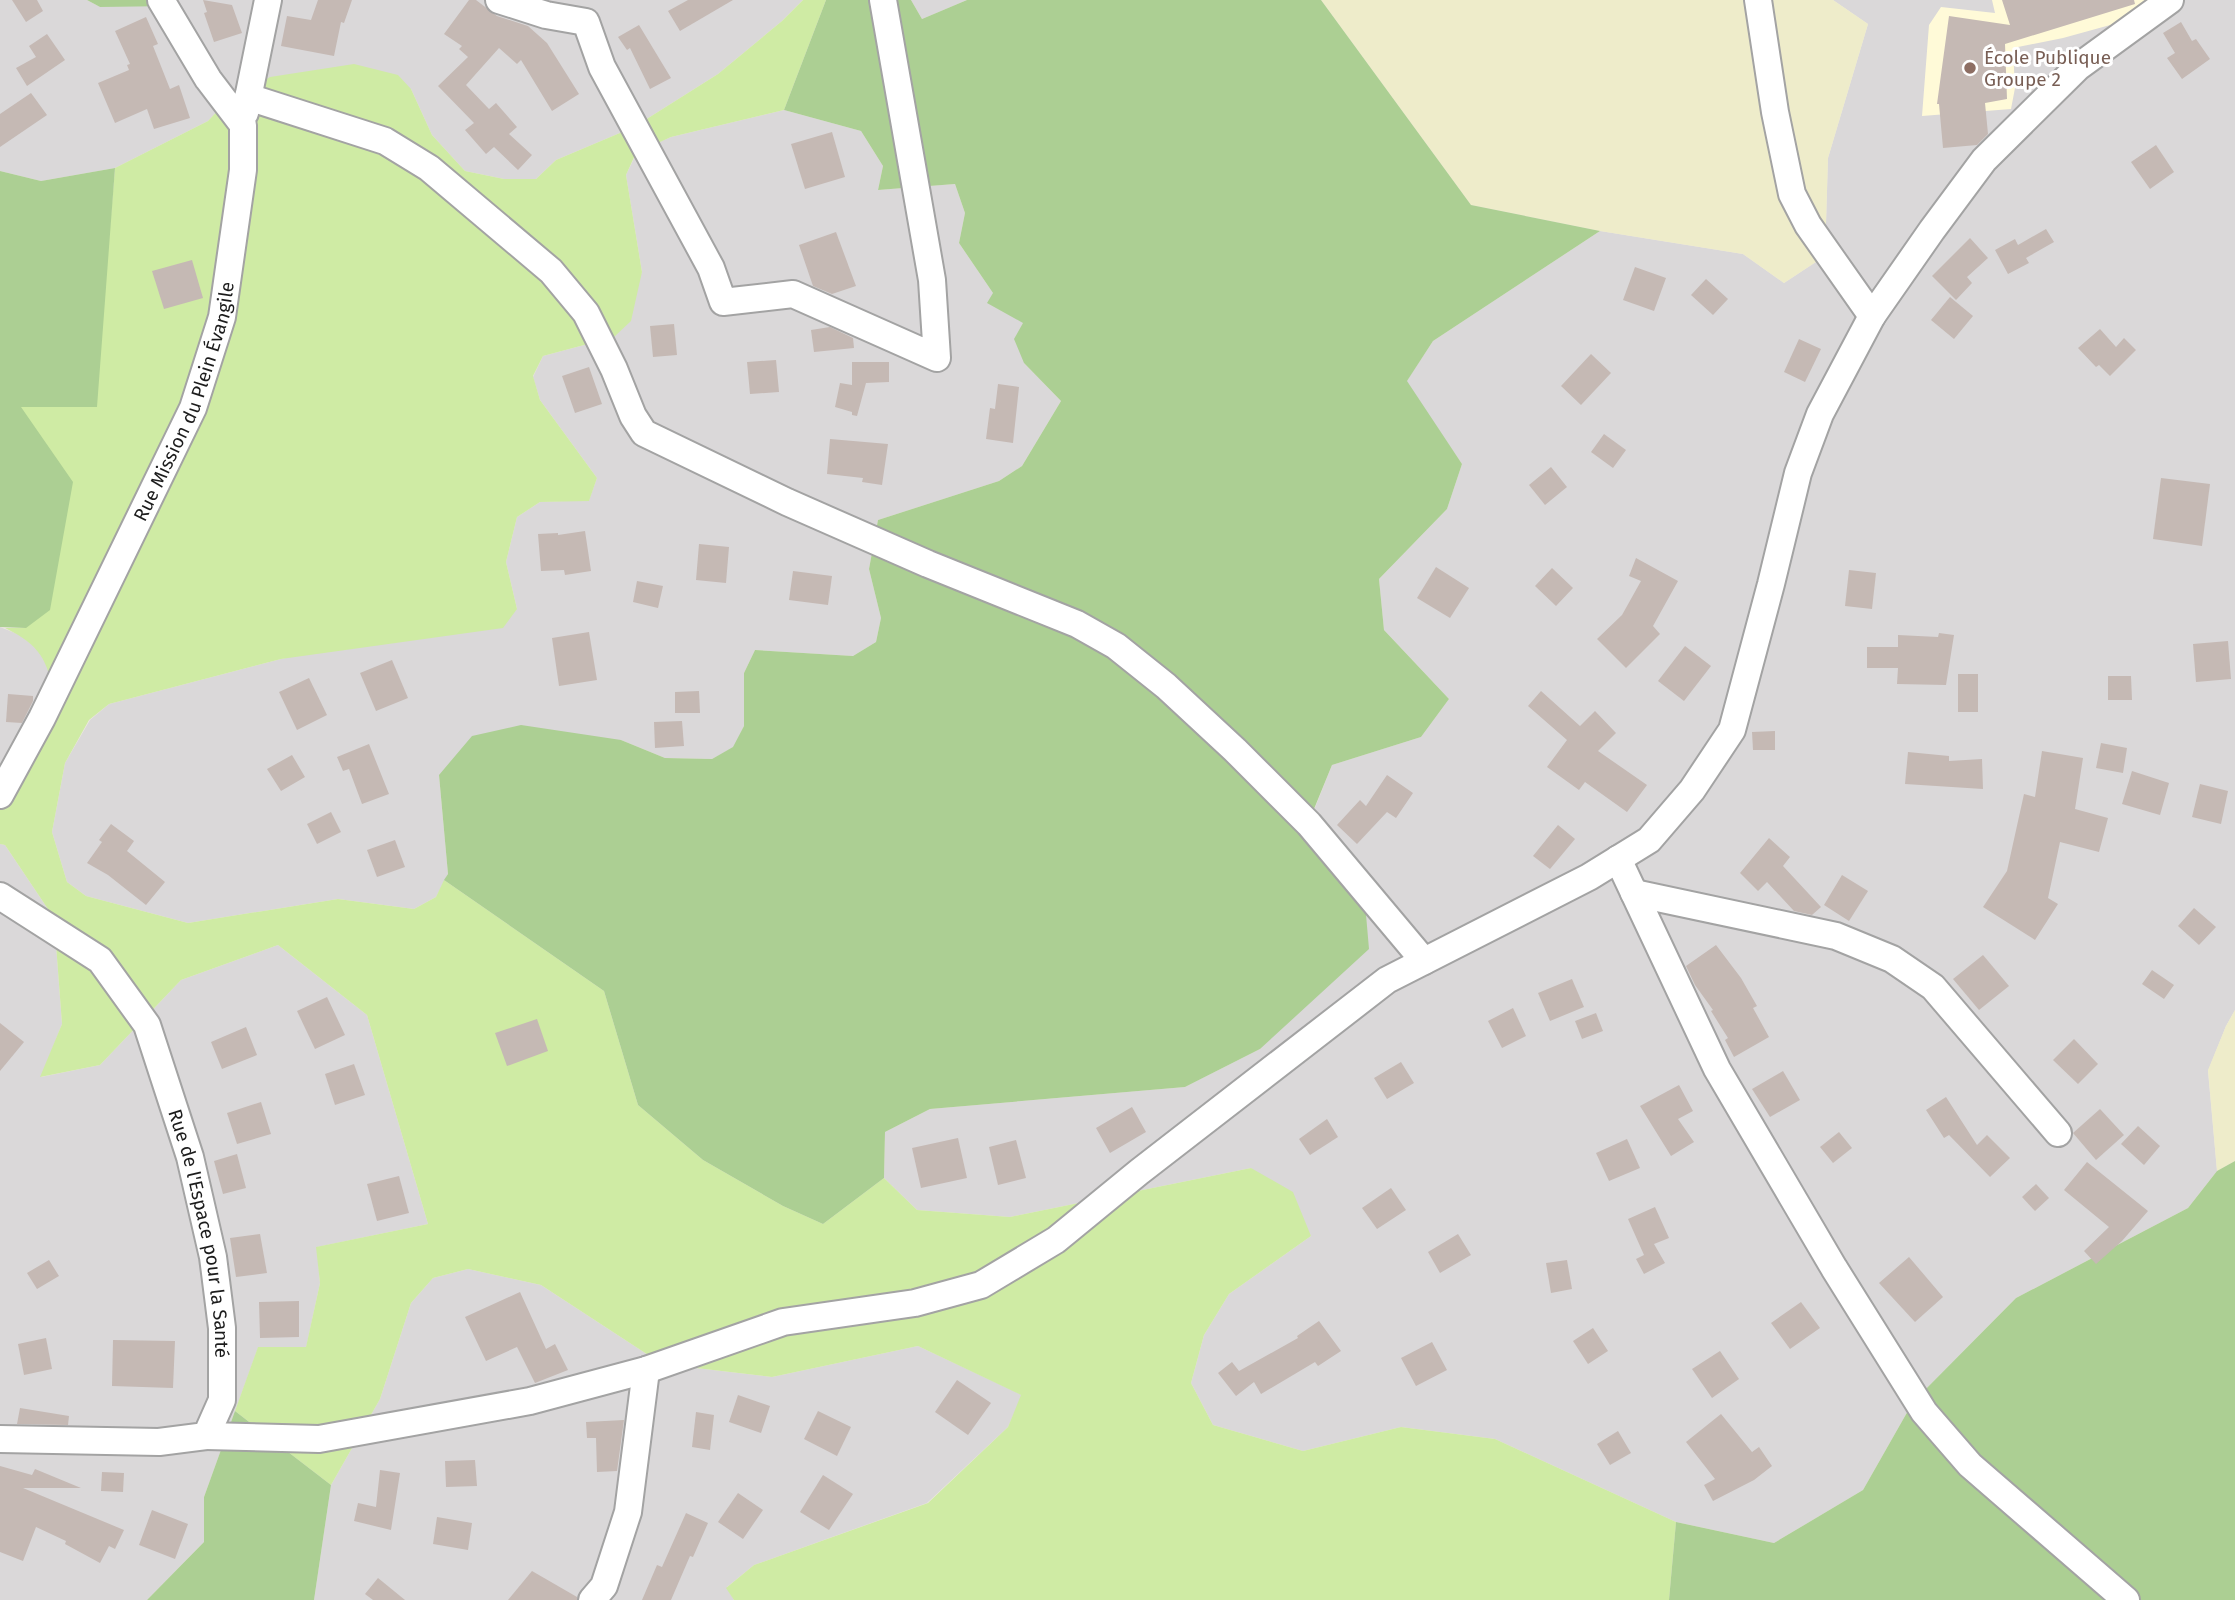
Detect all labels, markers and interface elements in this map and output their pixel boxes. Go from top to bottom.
place label: École Publique Groupe 2 [1984,46,2111,91]
marker: École Publique Groupe 2 [1962,60,1978,76]
street label: Rue Mission du Plein Évangile [129,280,239,525]
street label: Rue de l'Espace pour la Santé [163,1106,233,1358]

